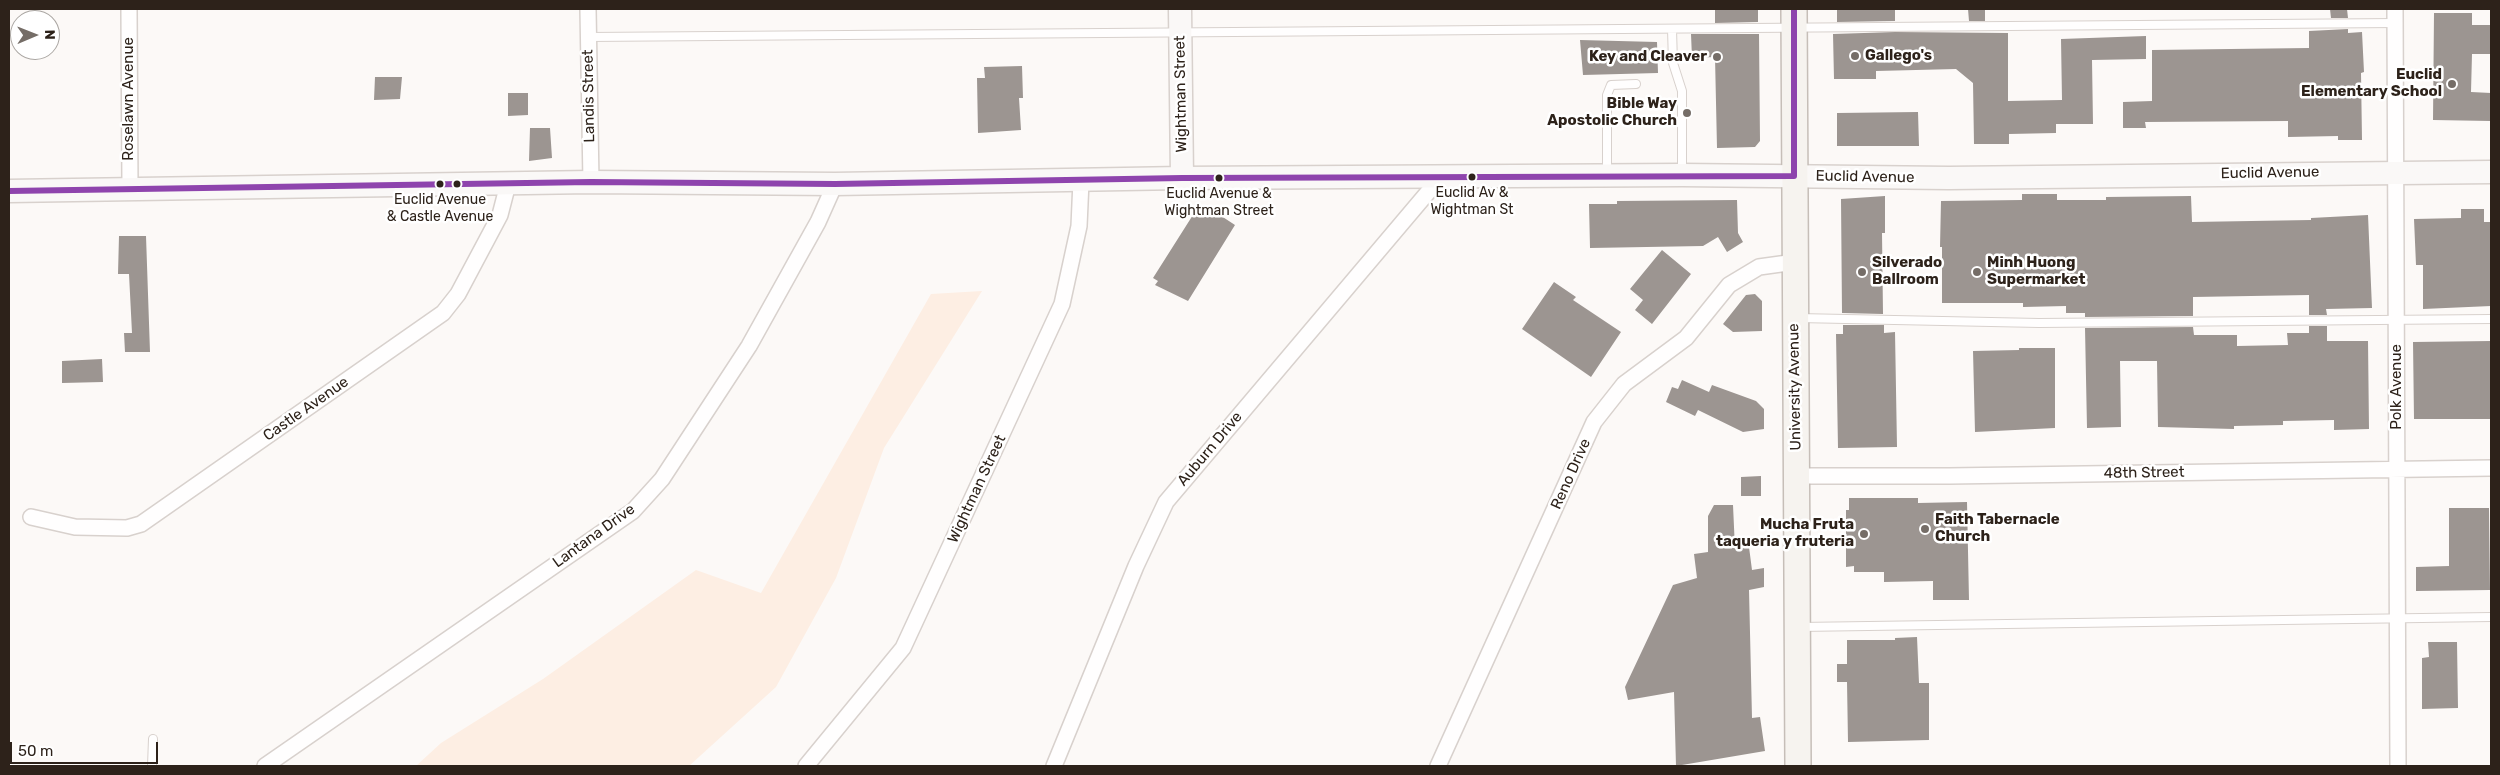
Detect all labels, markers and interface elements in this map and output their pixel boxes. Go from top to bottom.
north arrow [10,10,60,60]
text: N [41,30,58,40]
street label: Wightman Street [1171,35,1191,153]
street label: Roselawn Avenue [120,37,138,161]
place label: Gallego's [1865,47,1932,65]
place label: Key and Cleaver [1589,48,1707,66]
street label: Landis Street [579,49,599,143]
marker: Gallego's [1849,50,1861,62]
marker: Key and Cleaver [1711,51,1723,63]
place label: Euclid Elementary School [2301,66,2442,101]
marker: Euclid Elementary School [2446,78,2458,90]
place label: Bible Way Apostolic Church [1547,95,1677,130]
marker: Bible Way Apostolic Church [1681,107,1693,119]
street label: Euclid Avenue [2220,163,2320,183]
street label: Euclid Avenue [1815,167,1915,187]
marker: Euclid Av & Wightman St [1467,172,1477,182]
marker: Euclid Avenue & Wightman Street [1214,173,1224,183]
marker: Euclid Avenue & Castle Avenue [435,179,445,189]
unlabelled marker [452,179,462,189]
place label: Euclid Av & Wightman St [1430,185,1514,218]
place label: Euclid Avenue & Wightman Street [1164,186,1274,218]
place label: Euclid Avenue & Castle Avenue [387,192,493,224]
place label: Silverado Ballroom [1872,254,1942,289]
place label: Minh Huong Supermarket [1987,254,2085,289]
marker: Silverado Ballroom [1856,266,1868,278]
marker: Minh Huong Supermarket [1971,266,1983,278]
street label: University Avenue [1785,323,1805,451]
street label: Polk Avenue [2388,344,2406,430]
street label: Castle Avenue [260,373,352,445]
street label: Auburn Drive [1174,408,1246,490]
street label: Wightman Street [944,432,1010,546]
street label: Reno Drive [1547,436,1595,512]
street label: 48th Street [2103,463,2185,483]
street label: Lantana Drive [549,500,639,572]
place label: Faith Tabernacle Church [1935,511,2060,546]
place label: Mucha Fruta taqueria y fruteria [1716,516,1854,551]
marker: Faith Tabernacle Church [1919,523,1931,535]
marker: Mucha Fruta taqueria y fruteria [1858,528,1870,540]
scale bar [12,732,160,764]
text: 50 m [18,742,53,760]

